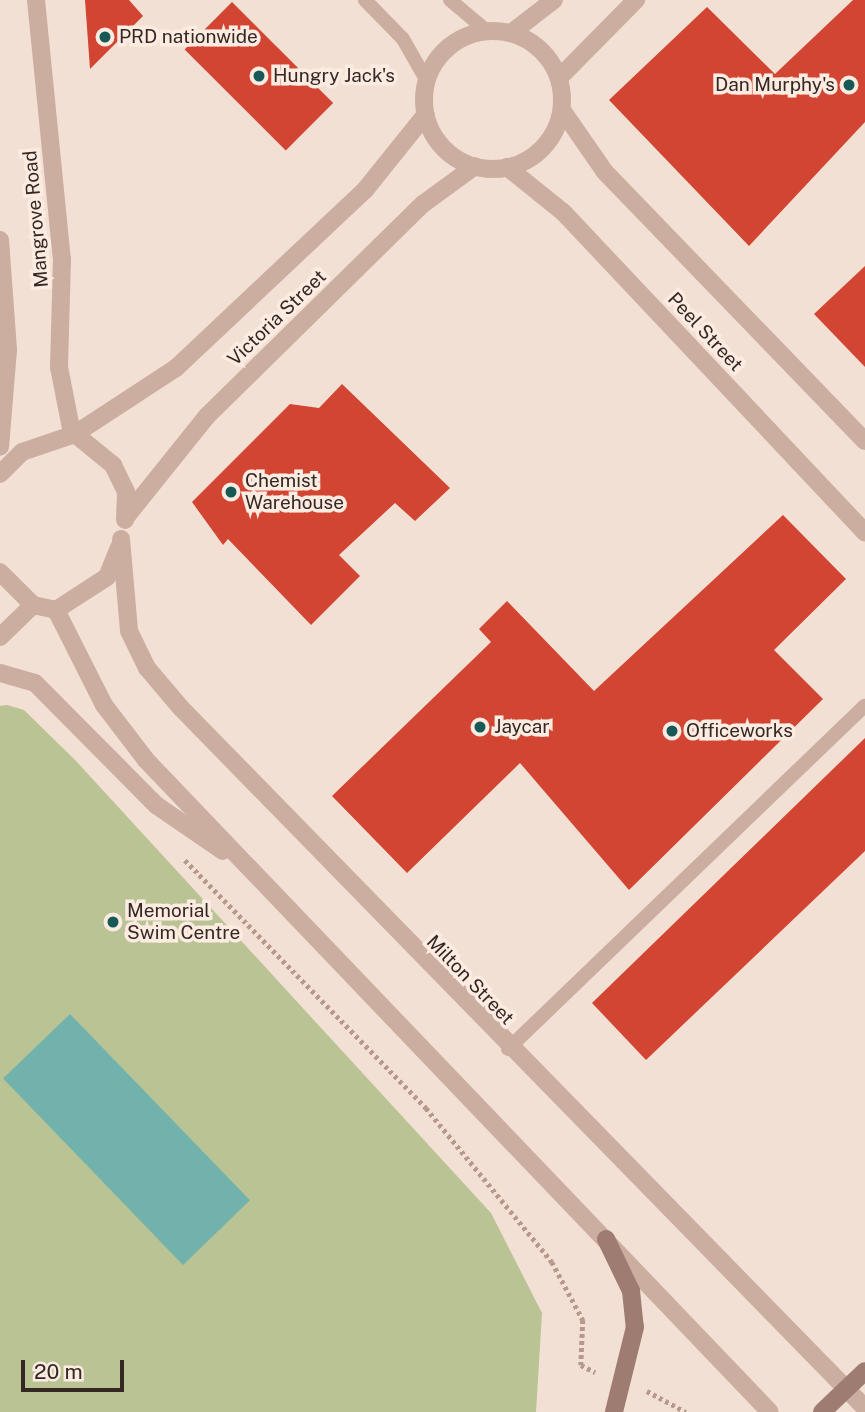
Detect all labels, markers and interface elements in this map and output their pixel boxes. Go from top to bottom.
place label: PRD nationwide [119,26,258,48]
marker: PRD nationwide [97,29,113,45]
place label: Hungry Jack's [273,65,395,87]
marker: Hungry Jack's [251,68,267,84]
place label: Dan Murphy's [715,74,835,96]
marker: Dan Murphy's [841,77,857,93]
street label: Mangrove Road [19,149,53,289]
street label: Victoria Street [223,265,331,371]
street label: Peel Street [663,288,747,376]
place label: Chemist Warehouse [245,470,344,514]
marker: Chemist Warehouse [223,484,239,500]
place label: Jaycar [494,716,550,738]
marker: Jaycar [472,719,488,735]
place label: Officeworks [686,720,793,742]
marker: Officeworks [664,723,680,739]
place label: Memorial Swim Centre [127,900,240,944]
marker: Memorial Swim Centre [105,914,121,930]
street label: Milton Street [422,930,518,1030]
scale bar [24,1346,128,1390]
text: 20 m [34,1359,83,1384]

